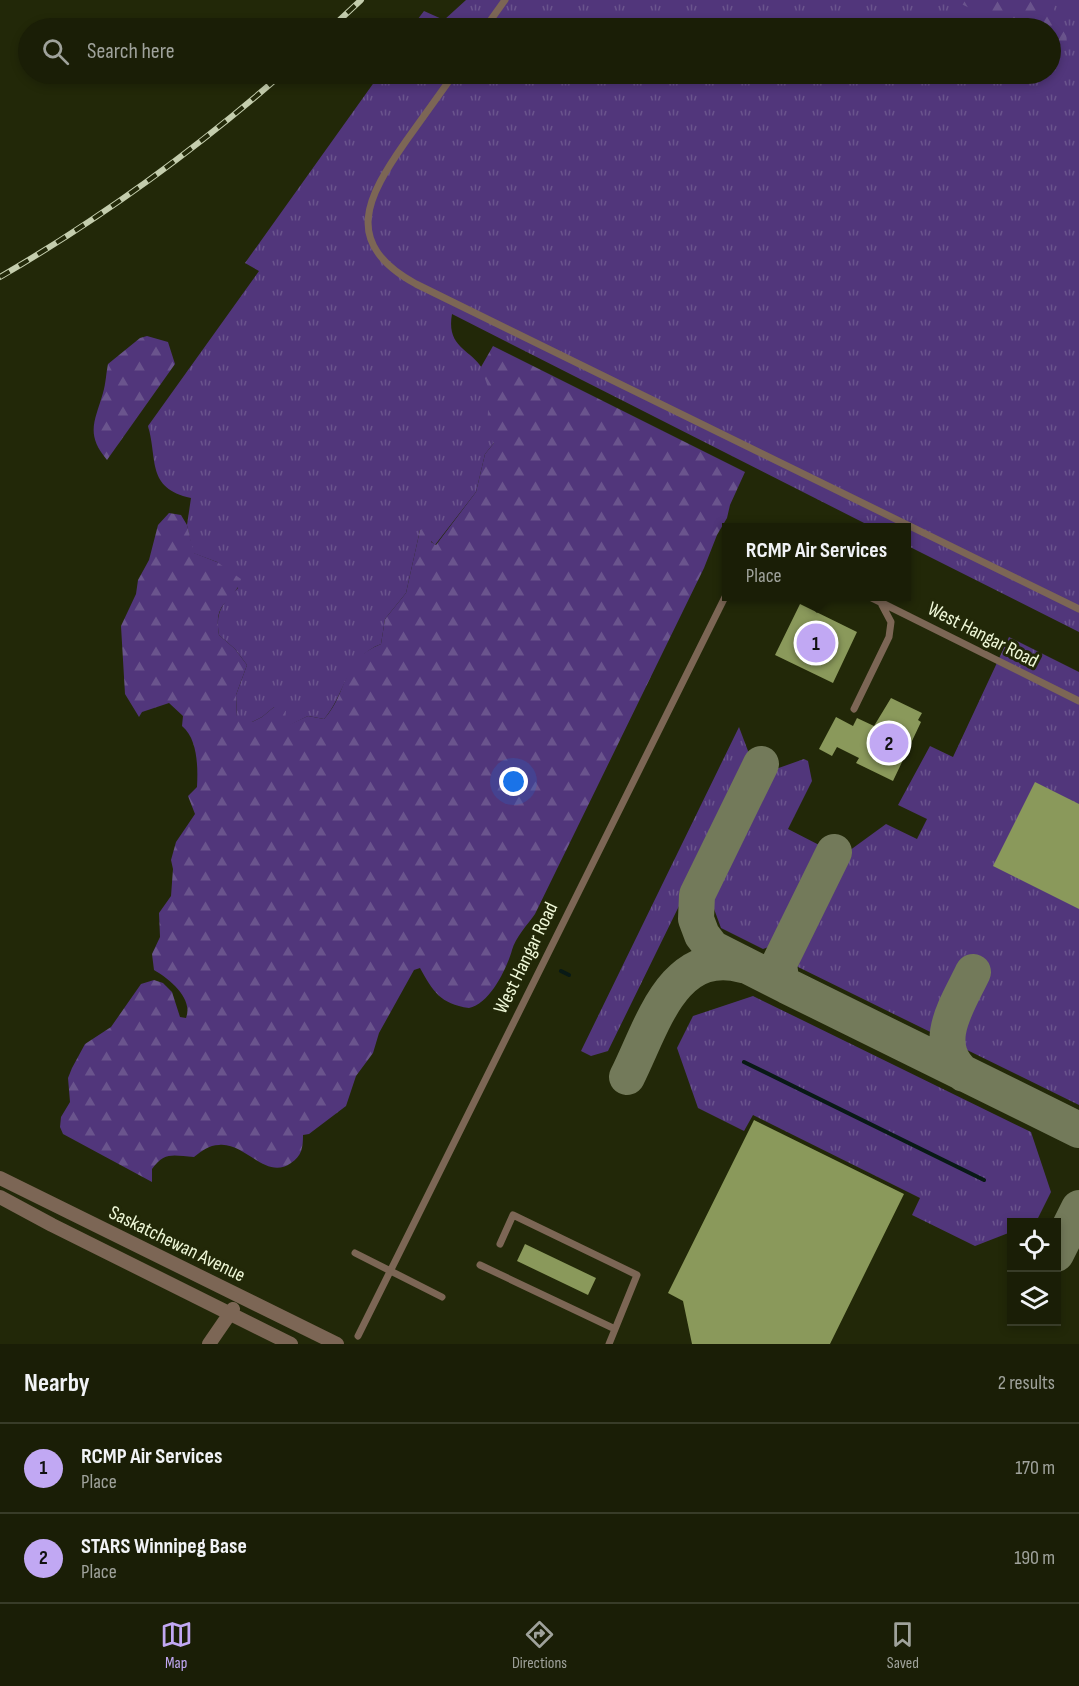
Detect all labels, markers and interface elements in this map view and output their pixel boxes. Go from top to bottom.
search box [18,18,1061,84]
icon: search [39,35,72,68]
text: Search here [87,38,174,65]
popup [722,523,911,601]
text: RCMP Air Services [746,537,887,564]
text: Place [746,564,782,588]
street label: West Hangar Road [924,597,1042,673]
pin: 1 [796,620,836,666]
pin: 2 [870,720,908,766]
your location [499,767,528,796]
street label: West Hangar Road [489,898,563,1018]
street label: Saskatchewan Avenue [105,1201,249,1287]
map controls [1007,1218,1061,1326]
button: locate [1007,1218,1061,1272]
button: layers [1007,1272,1061,1326]
text: Nearby [24,1368,90,1399]
text: 2 results [998,1371,1055,1395]
text: RCMP Air Services [81,1443,222,1470]
text: 1 [40,1456,47,1480]
text: 170 m [1015,1456,1055,1480]
text: Place [81,1470,117,1494]
text: STARS Winnipeg Base [81,1533,247,1560]
text: 2 [39,1546,48,1570]
text: 190 m [1014,1546,1055,1570]
text: Place [81,1560,117,1584]
tab: Map [160,1618,193,1673]
tab: Directions [512,1618,567,1673]
tab: Saved [886,1618,919,1673]

